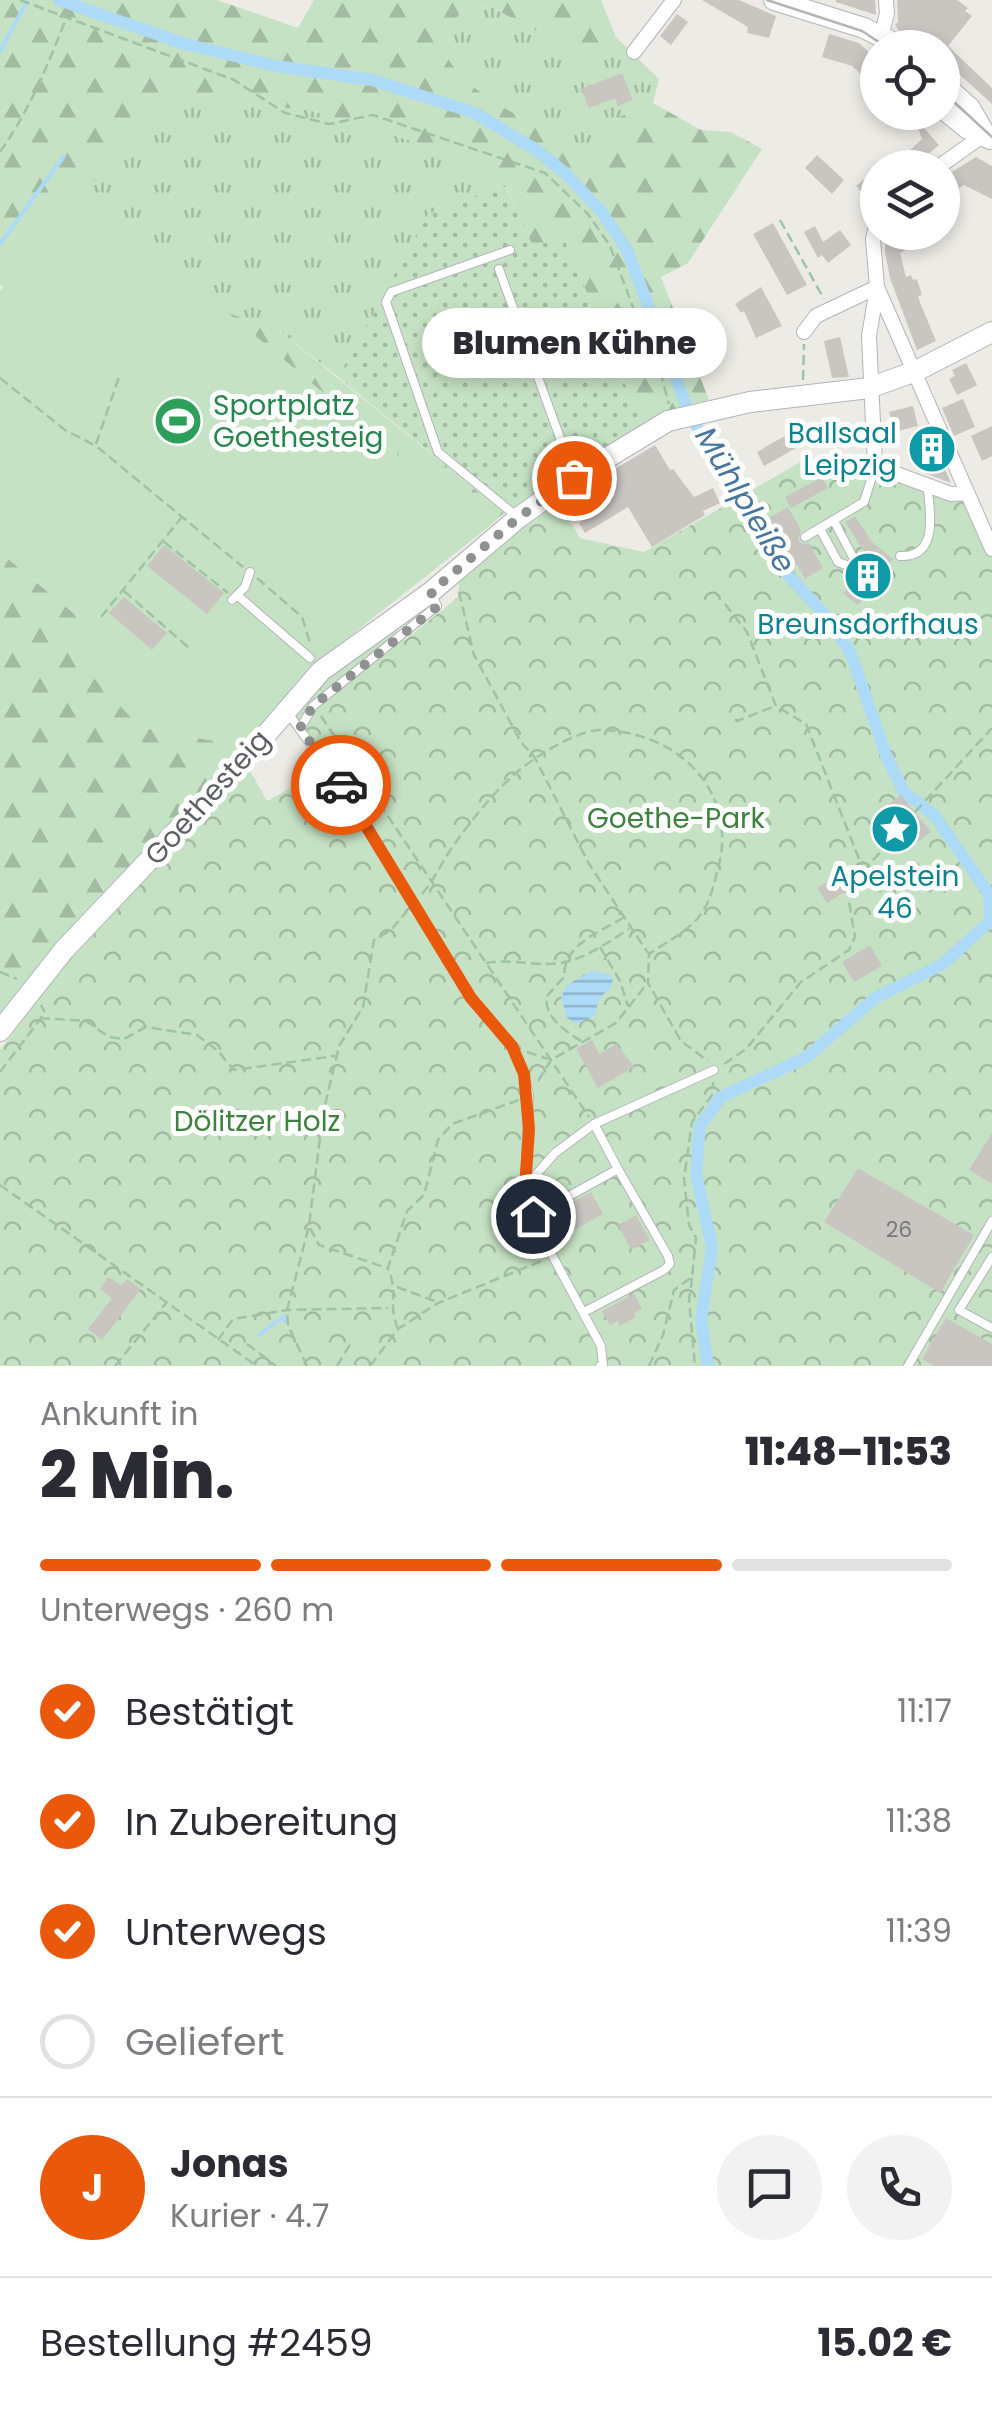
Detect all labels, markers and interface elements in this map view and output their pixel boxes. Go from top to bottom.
map controls [860,30,960,250]
button: locate [860,30,960,130]
button: layers [860,150,960,250]
callout: Blumen Kühne [422,308,726,378]
text: Blumen Kühne [452,320,697,365]
place label: Sportplatz Goethesteig [213,386,384,457]
sports icon: Sportplatz Goethesteig [152,395,204,447]
place label: Ballsaal Leipzig [788,414,897,485]
water label: Mühlpleiße [685,419,806,581]
building icon: Ballsaal Leipzig [906,423,958,475]
pin [532,436,617,521]
icon: bag [547,451,602,506]
building icon: Breunsdorfhaus [842,550,894,602]
place label: Breunsdorfhaus [757,605,979,644]
street label: Goethesteig [136,721,279,874]
courier [291,735,391,835]
icon: car [314,758,369,813]
park label: Goethe-Park [587,799,766,838]
place icon: Apelstein 46 [869,803,921,855]
place label: Apelstein 46 [830,857,960,928]
park label: Dölitzer Holz [174,1102,340,1141]
pin [491,1174,576,1259]
icon: home [506,1189,561,1244]
house number: 26 [886,1214,912,1245]
text: Ankunft in [40,1391,199,1436]
text: 11:48–11:53 [745,1425,952,1478]
text: 2 Min. [40,1430,234,1521]
text: Unterwegs · 260 m [40,1587,334,1632]
icon: check [40,1684,95,1739]
text: Bestätigt [125,1685,294,1738]
text: 11:17 [897,1688,952,1733]
icon: check [40,1794,95,1849]
text: In Zubereitung [125,1795,398,1848]
text: 11:38 [886,1798,952,1843]
icon: check [40,1904,95,1959]
text: Unterwegs [125,1905,327,1958]
text: 11:39 [886,1908,952,1953]
text: Geliefert [125,2015,284,2068]
button: chat [717,2135,822,2240]
button: phone [847,2135,952,2240]
text: Jonas [170,2137,289,2190]
text: J [82,2161,103,2214]
text: Kurier · 4.7 [170,2193,329,2238]
text: Bestellung #2459 [40,2316,373,2369]
text: 15.02 € [818,2316,952,2369]

